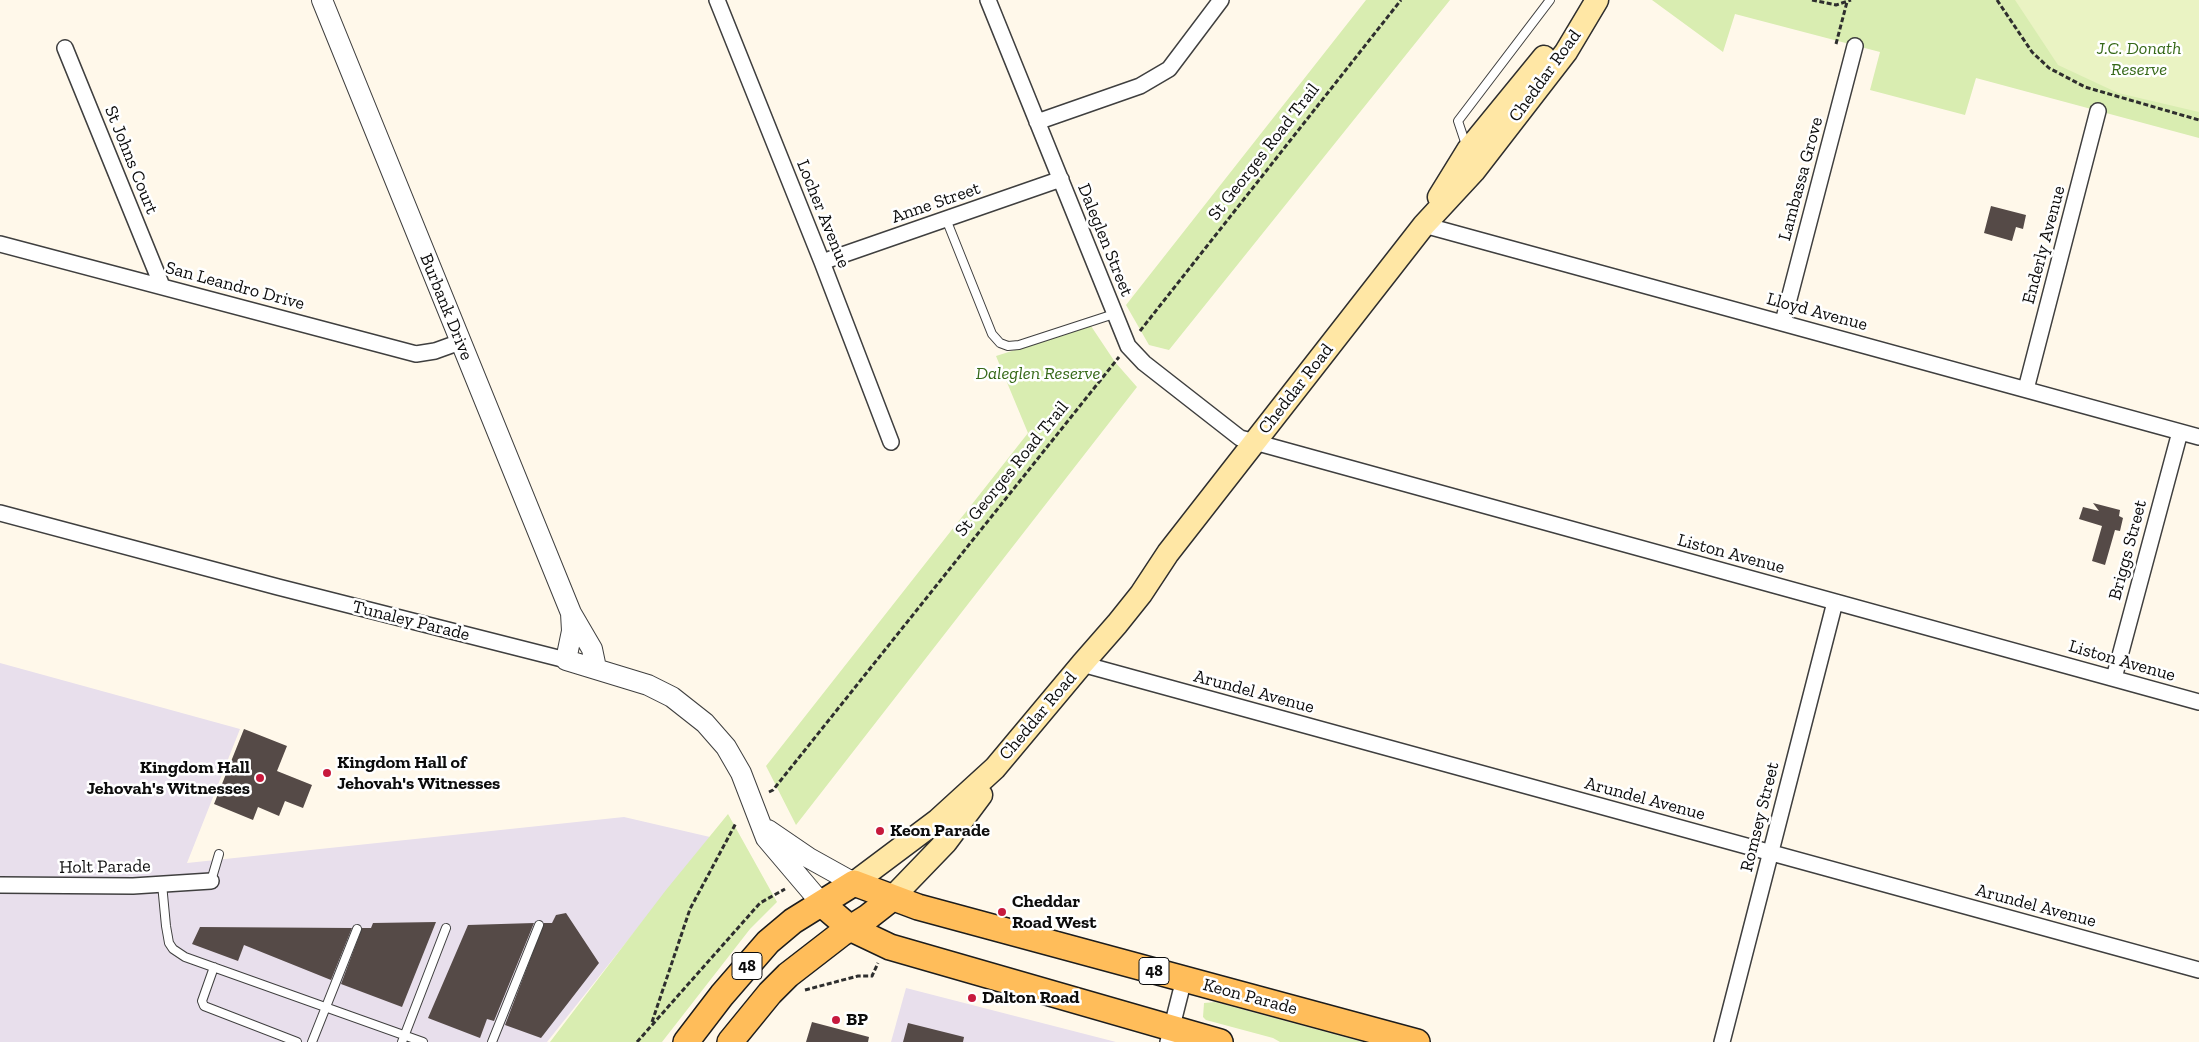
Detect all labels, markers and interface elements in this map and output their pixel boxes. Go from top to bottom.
street label: Cheddar Road [1504,26,1586,126]
park label: J.C. Donath Reserve [2097,38,2181,80]
street label: St Georges Road Trail [1204,79,1324,225]
street label: St Johns Court [99,103,163,217]
street label: Lambassa Grove [1774,115,1828,243]
street label: Locher Avenue [792,157,854,271]
street label: Anne Street [889,178,983,228]
street label: Daleglen Street [1073,181,1137,299]
street label: Enderly Avenue [2018,184,2070,306]
street label: Burbank Drive [415,251,477,363]
street label: San Leandro Drive [163,257,307,315]
street label: Lloyd Avenue [1764,288,1870,336]
street label: Cheddar Road [1254,339,1338,439]
park label: Daleglen Reserve [976,363,1100,385]
street label: St Georges Road Trail [951,397,1073,541]
street label: Briggs Street [2104,498,2152,602]
street label: Liston Avenue [1675,529,1787,579]
street label: Tunaley Parade [350,596,472,646]
street label: Liston Avenue [2066,635,2178,687]
street label: Arundel Avenue [1191,666,1317,718]
street label: Cheddar Road [995,667,1081,765]
place label: Kingdom Hall of Jehovah's Witnesses [337,752,500,794]
place label: Kingdom Hall Jehovah's Witnesses [87,757,250,800]
street label: Romsey Street [1736,760,1784,874]
marker: Kingdom Hall of Jehovah's Witnesses [321,767,333,779]
marker: Kingdom Hall Jehovah's Witnesses [254,772,266,784]
street label: Arundel Avenue [1582,773,1708,825]
place label: Keon Parade [890,820,990,842]
marker: Keon Parade [874,825,886,837]
street label: Holt Parade [59,855,151,879]
street label: Arundel Avenue [1973,880,2099,932]
place label: Cheddar Road West [1012,891,1096,934]
marker: Cheddar Road West [996,906,1008,918]
road number: 48 [732,952,762,979]
road number: 48 [1139,958,1169,984]
street label: Keon Parade [1200,974,1300,1020]
place label: Dalton Road [982,987,1080,1009]
marker: Dalton Road [966,992,978,1004]
place label: BP [846,1009,868,1031]
marker: BP [830,1014,842,1026]

